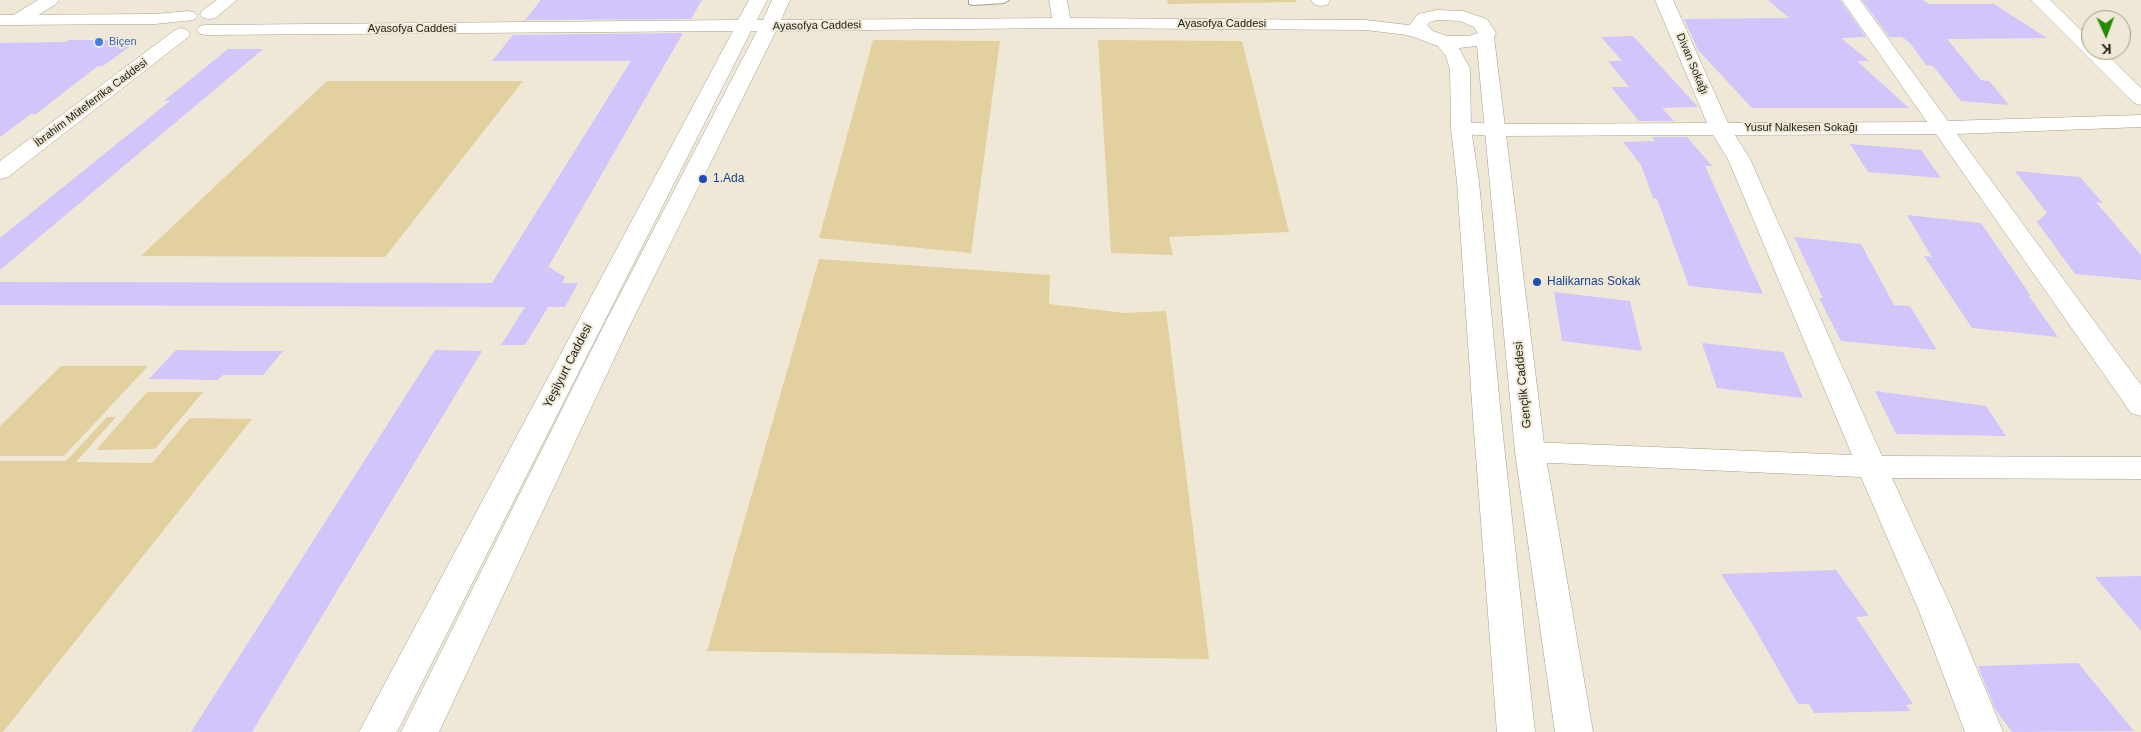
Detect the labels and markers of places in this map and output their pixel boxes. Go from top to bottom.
place label: Biçen [109,35,137,49]
marker: Biçen [93,36,105,48]
place label: 1.Ada [713,172,744,186]
marker: 1.Ada [697,173,709,185]
place label: Halikarnas Sokak [1547,275,1640,289]
marker: Halikarnas Sokak [1531,276,1543,288]

